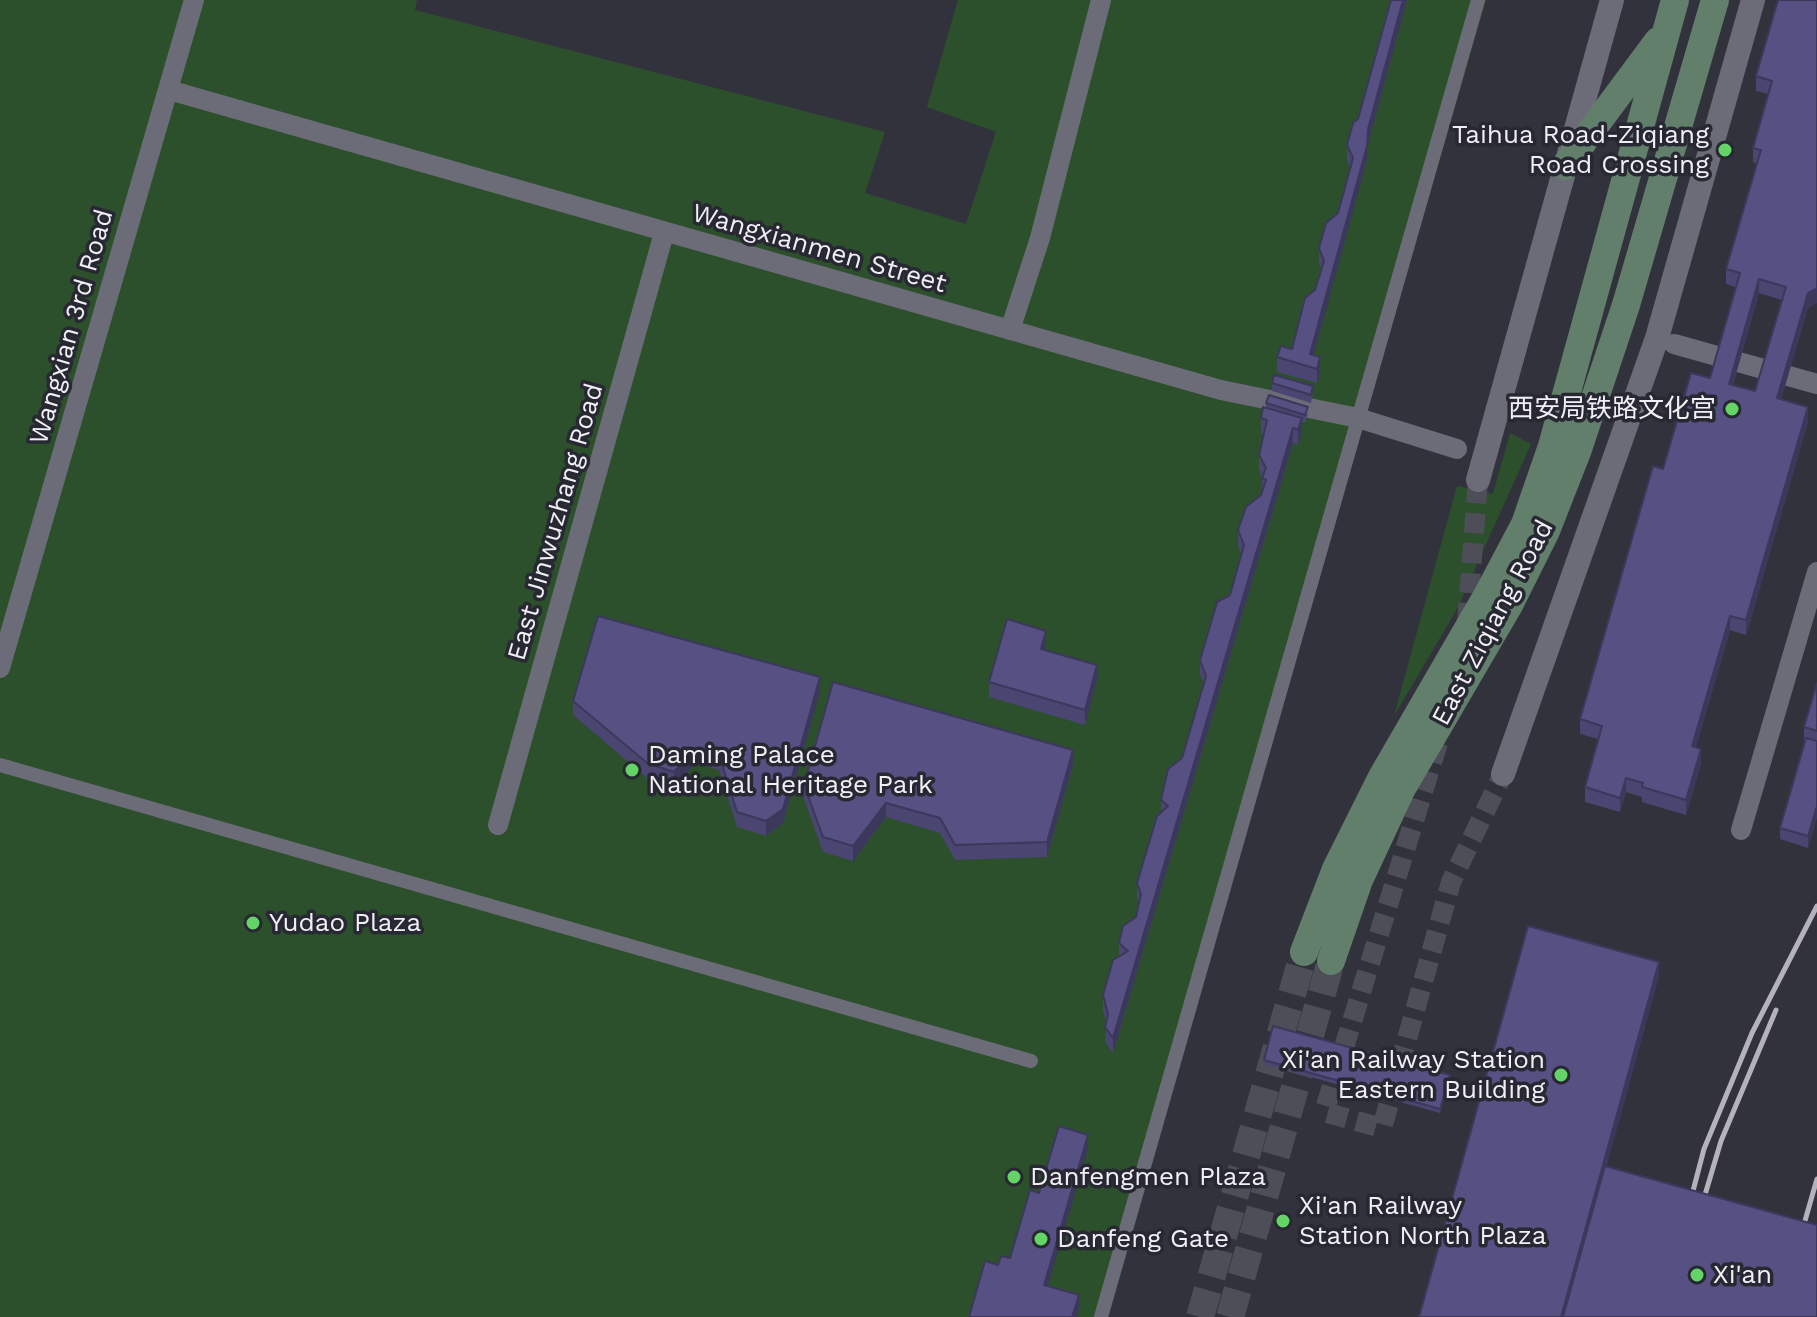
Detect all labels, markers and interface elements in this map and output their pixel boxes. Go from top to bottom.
place label: Taihua Road-Ziqiang Road Crossing [1452,119,1709,180]
marker: Taihua Road-Ziqiang Road Crossing [1716,141,1734,159]
street label: Wangxianmen Street [688,198,950,300]
street label: Wangxian 3rd Road [24,206,120,448]
street label: East Jinwuzhang Road [501,380,611,664]
place label: 西安局铁路文化宫 [1508,393,1716,425]
marker: 西安局铁路文化宫 [1723,400,1741,418]
street label: East Ziqiang Road [1426,515,1560,731]
place label: Daming Palace National Heritage Park [648,739,933,800]
marker: Daming Palace National Heritage Park [623,761,641,779]
place label: Yudao Plaza [269,907,421,939]
marker: Yudao Plaza [244,914,262,932]
place label: Xi'an Railway Station Eastern Building [1282,1044,1545,1106]
marker: Xi'an Railway Station Eastern Building [1552,1066,1570,1084]
place label: Danfengmen Plaza [1030,1161,1266,1193]
marker: Danfengmen Plaza [1005,1168,1023,1186]
place label: Xi'an Railway Station North Plaza [1299,1190,1546,1252]
marker: Xi'an Railway Station North Plaza [1274,1212,1292,1230]
place label: Danfeng Gate [1057,1223,1229,1255]
marker: Danfeng Gate [1032,1230,1050,1248]
place label: Xi'an [1713,1259,1772,1291]
marker: Xi'an [1688,1266,1706,1284]

